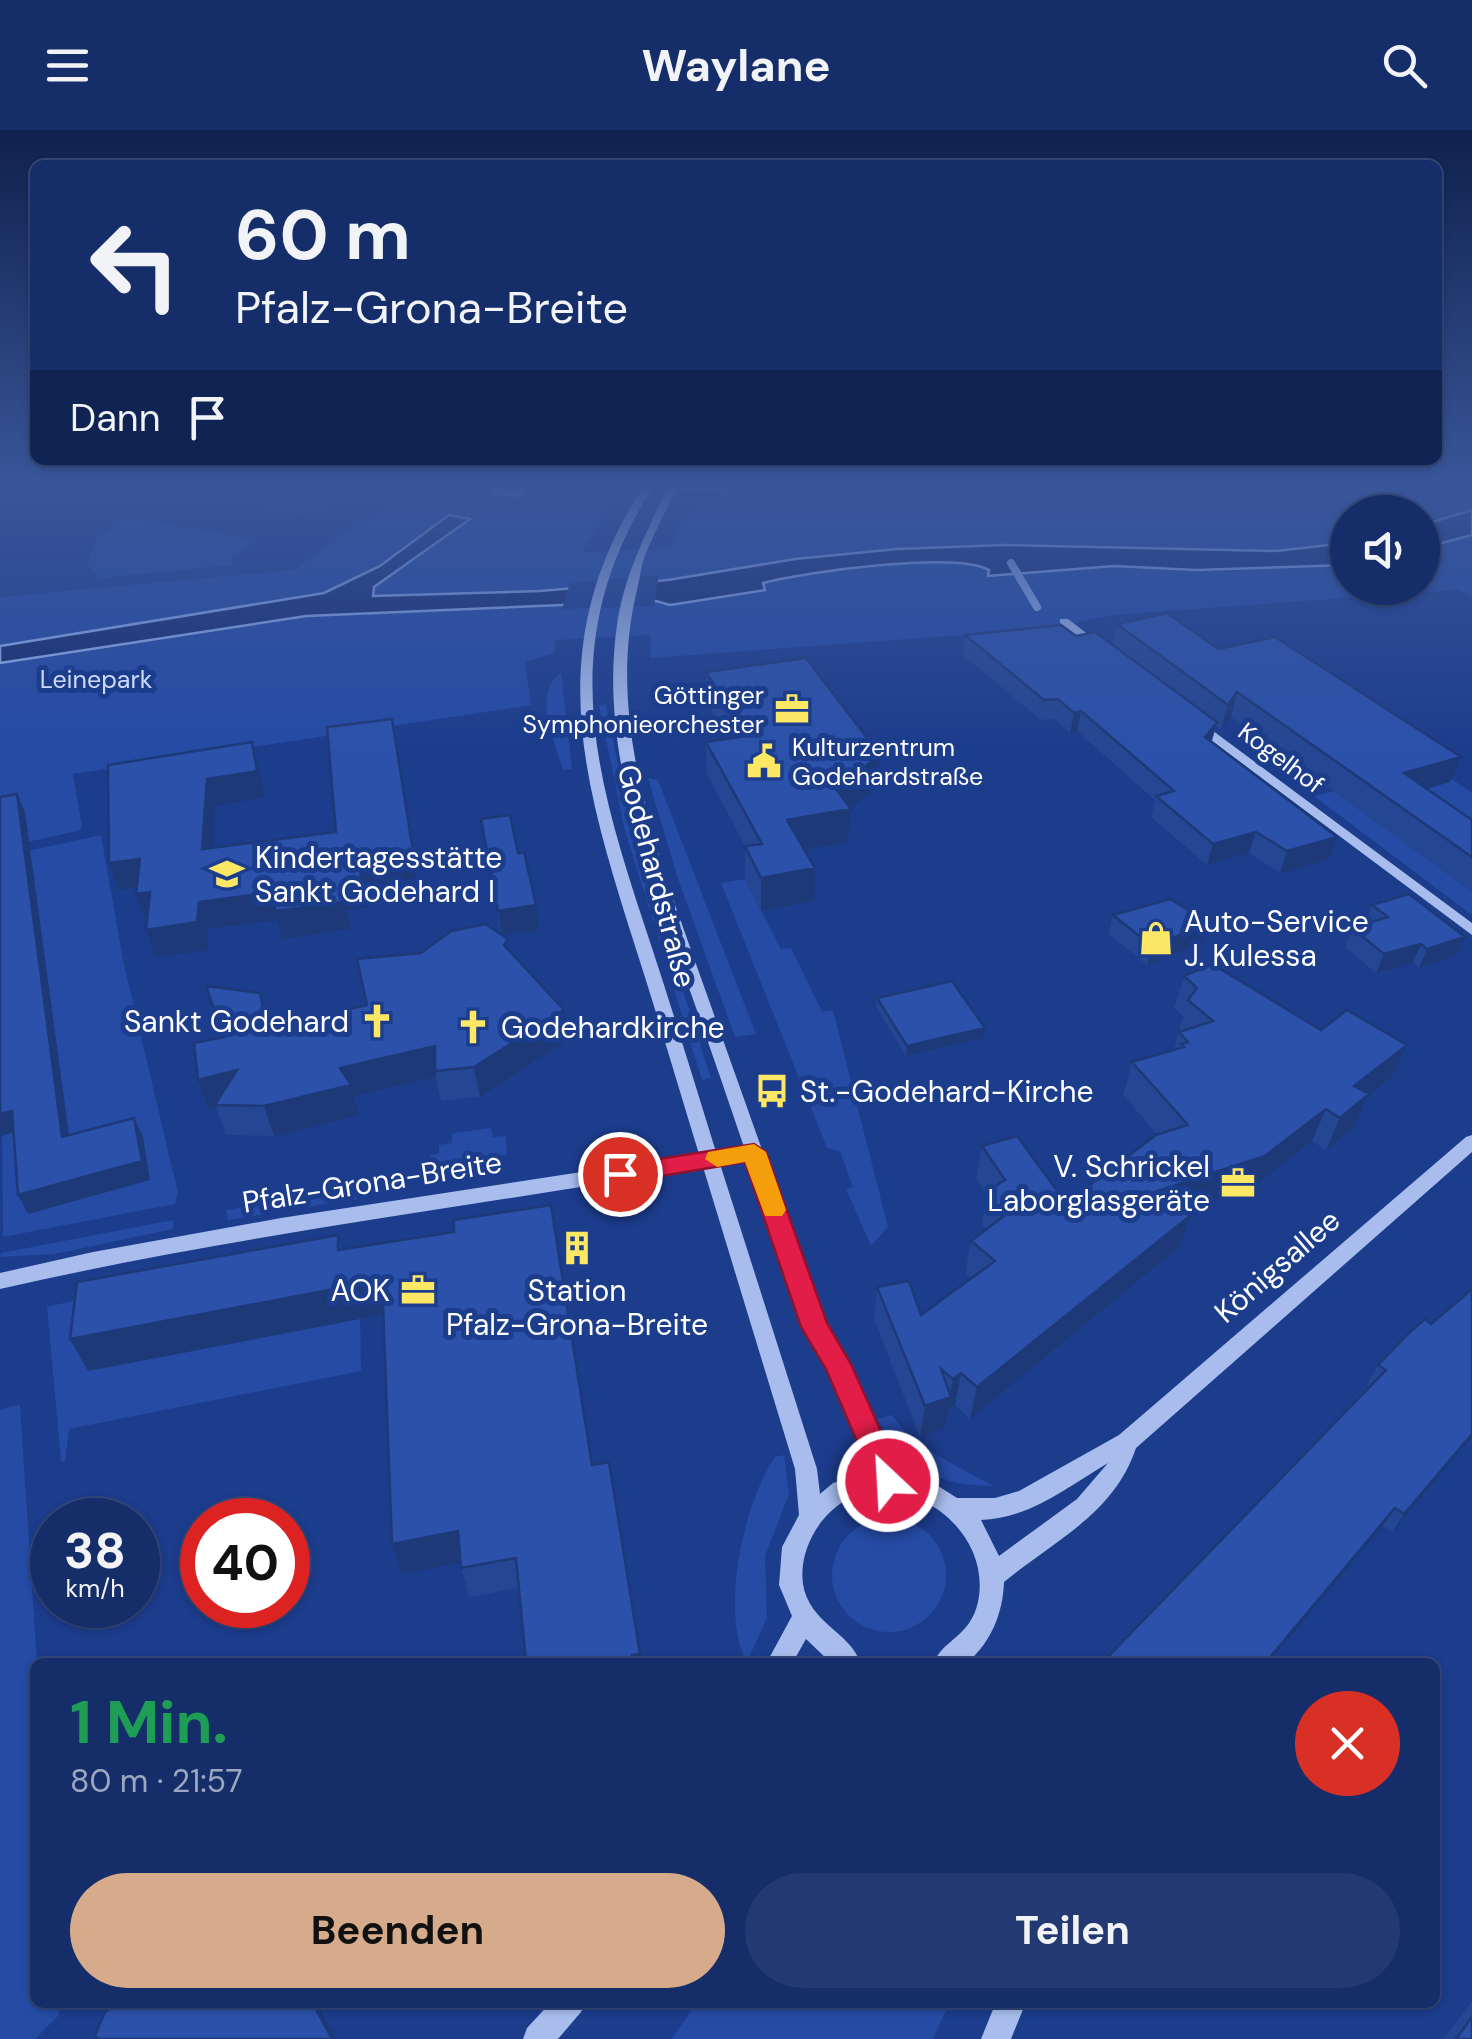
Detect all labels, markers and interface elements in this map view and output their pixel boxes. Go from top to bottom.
text: Waylane [641,36,831,95]
icon: menu [40,38,95,93]
icon: search [1377,38,1432,93]
text: 60 m [235,190,411,281]
icon: left [70,200,200,330]
text: Pfalz-Grona-Breite [235,278,628,337]
icon: arrive [180,390,235,445]
text: Dann [70,393,160,443]
map controls [1330,495,1440,605]
button: sound [1330,495,1440,605]
park label: Leinepark [40,663,153,696]
place label: Göttinger Symphonieorchester [523,679,764,741]
office icon: Göttinger Symphonieorchester [773,690,811,728]
street label: Kogelhof [1232,715,1330,801]
place label: Kulturzentrum Godehardstraße [792,731,983,793]
public building icon: Kulturzentrum Godehardstraße [745,742,783,780]
street label: Godehardstraße [608,760,706,992]
place label: Kindertagesstätte Sankt Godehard I [255,838,502,911]
school or university icon: Kindertagesstätte Sankt Godehard I [208,855,246,893]
place label: Auto-Service J. Kulessa [1184,902,1369,975]
shop icon: Auto-Service J. Kulessa [1137,919,1175,957]
place label: Sankt Godehard [124,1002,349,1041]
church icon: Sankt Godehard [358,1002,396,1040]
church icon: Godehardkirche [454,1008,492,1046]
place label: Godehardkirche [501,1008,725,1047]
bus stop icon: St.-Godehard-Kirche [753,1072,791,1110]
place label: St.-Godehard-Kirche [800,1072,1094,1111]
pin [578,1132,663,1217]
street label: Pfalz-Grona-Breite [240,1142,504,1222]
icon: arrive [593,1147,648,1202]
place label: V. Schrickel Laborglasgeräte [987,1147,1210,1220]
office icon: V. Schrickel Laborglasgeräte [1219,1164,1257,1202]
street label: Königsallee [1206,1201,1348,1331]
building icon: Station Pfalz-Grona-Breite [558,1229,596,1267]
place label: AOK [331,1271,390,1310]
office icon: AOK [399,1271,437,1309]
place label: Station Pfalz-Grona-Breite [446,1271,708,1344]
position arrow [836,1429,940,1533]
speed limit sign: 40 [180,1498,310,1628]
text: 38 [64,1518,126,1584]
text: km/h [65,1572,125,1605]
text: 1 Min. [70,1683,228,1762]
button: close [1295,1691,1400,1796]
text: 80 m · 21:57 [70,1760,243,1802]
button: Beenden [70,1873,725,1988]
button: Teilen [745,1873,1400,1988]

